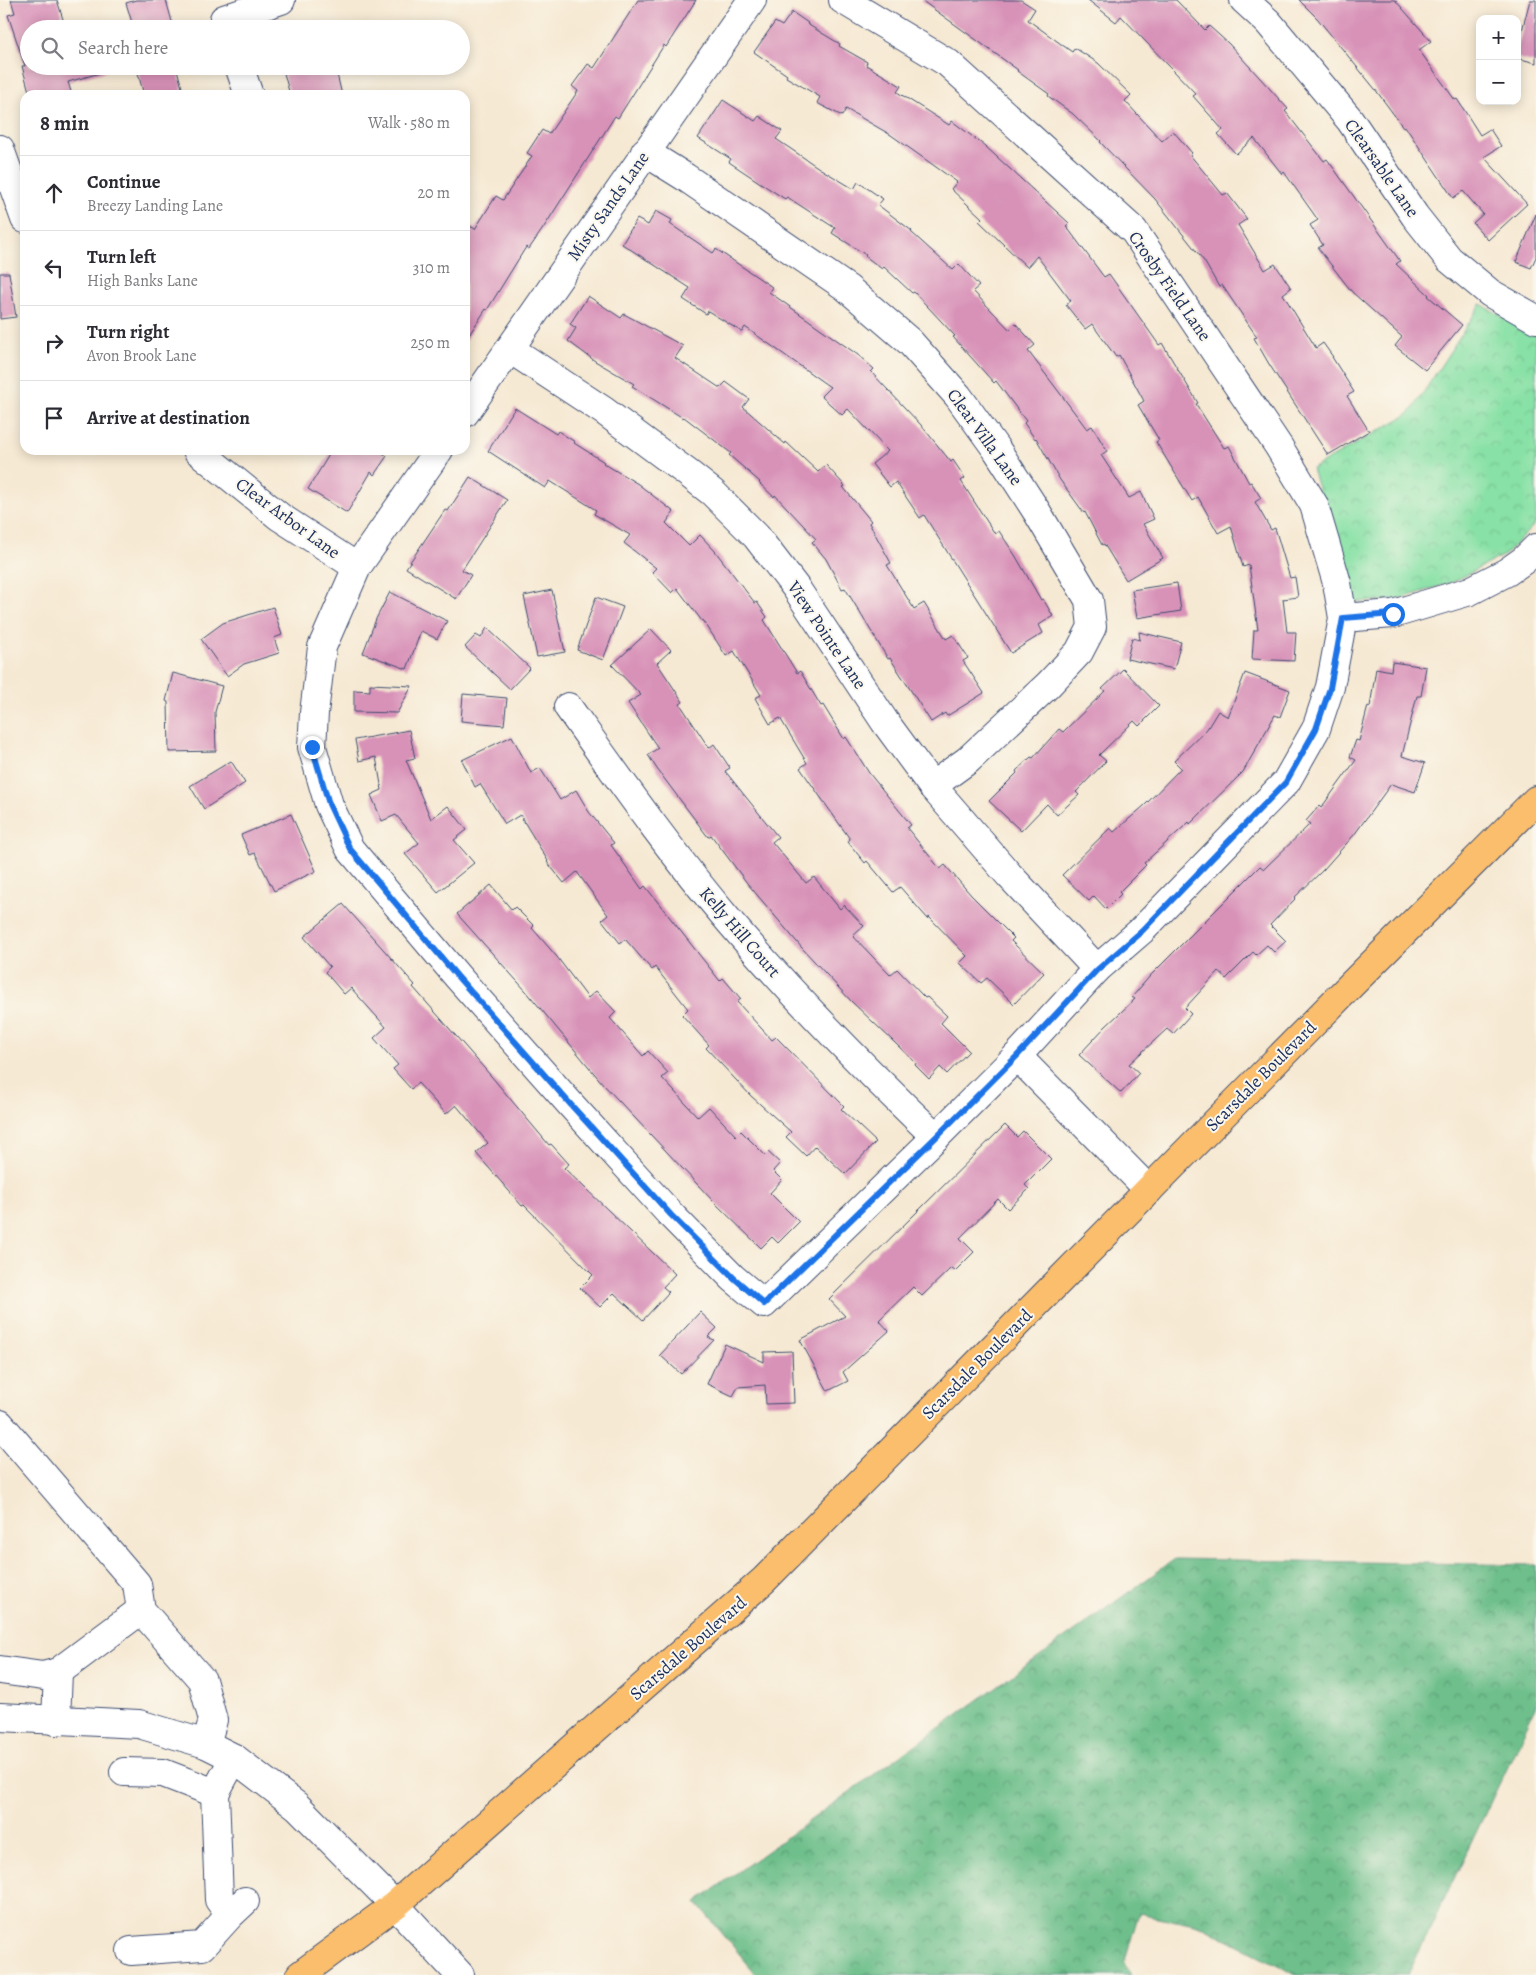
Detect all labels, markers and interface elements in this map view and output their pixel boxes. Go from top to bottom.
map controls [1476,15,1521,105]
button: + [1476,15,1521,60]
search box [20,20,470,75]
icon: search [38,34,66,62]
text: Search here [78,35,168,61]
button: − [1476,60,1521,105]
text: 8 min [40,109,89,137]
text: Walk · 580 m [368,112,450,134]
street label: Clearsable Lane [1339,114,1425,222]
street label: Misty Sands Lane [561,147,655,265]
text: Continue [87,169,161,195]
icon: ahead [40,179,68,207]
text: 20 m [417,182,450,204]
text: Breezy Landing Lane [87,195,223,217]
street label: Crosby Field Lane [1123,226,1217,346]
text: Turn left [87,244,156,270]
icon: left [40,254,68,282]
text: 310 m [413,257,450,279]
text: High Banks Lane [87,270,198,292]
text: Turn right [87,319,169,345]
icon: right [40,329,68,357]
text: 250 m [411,332,450,354]
text: Avon Brook Lane [87,345,197,367]
street label: Clear Villa Lane [942,384,1028,490]
icon: arrive [40,404,68,432]
text: Arrive at destination [87,405,250,431]
street label: Clear Arbor Lane [231,472,345,564]
street label: View Pointe Lane [781,575,872,694]
route start [1382,603,1405,626]
route end [301,736,324,759]
street label: Kelly Hill Court [694,882,786,982]
street label: Scarsdale Boulevard [1200,1015,1322,1137]
street label: Scarsdale Boulevard [916,1303,1038,1425]
street label: Scarsdale Boulevard [624,1590,752,1705]

